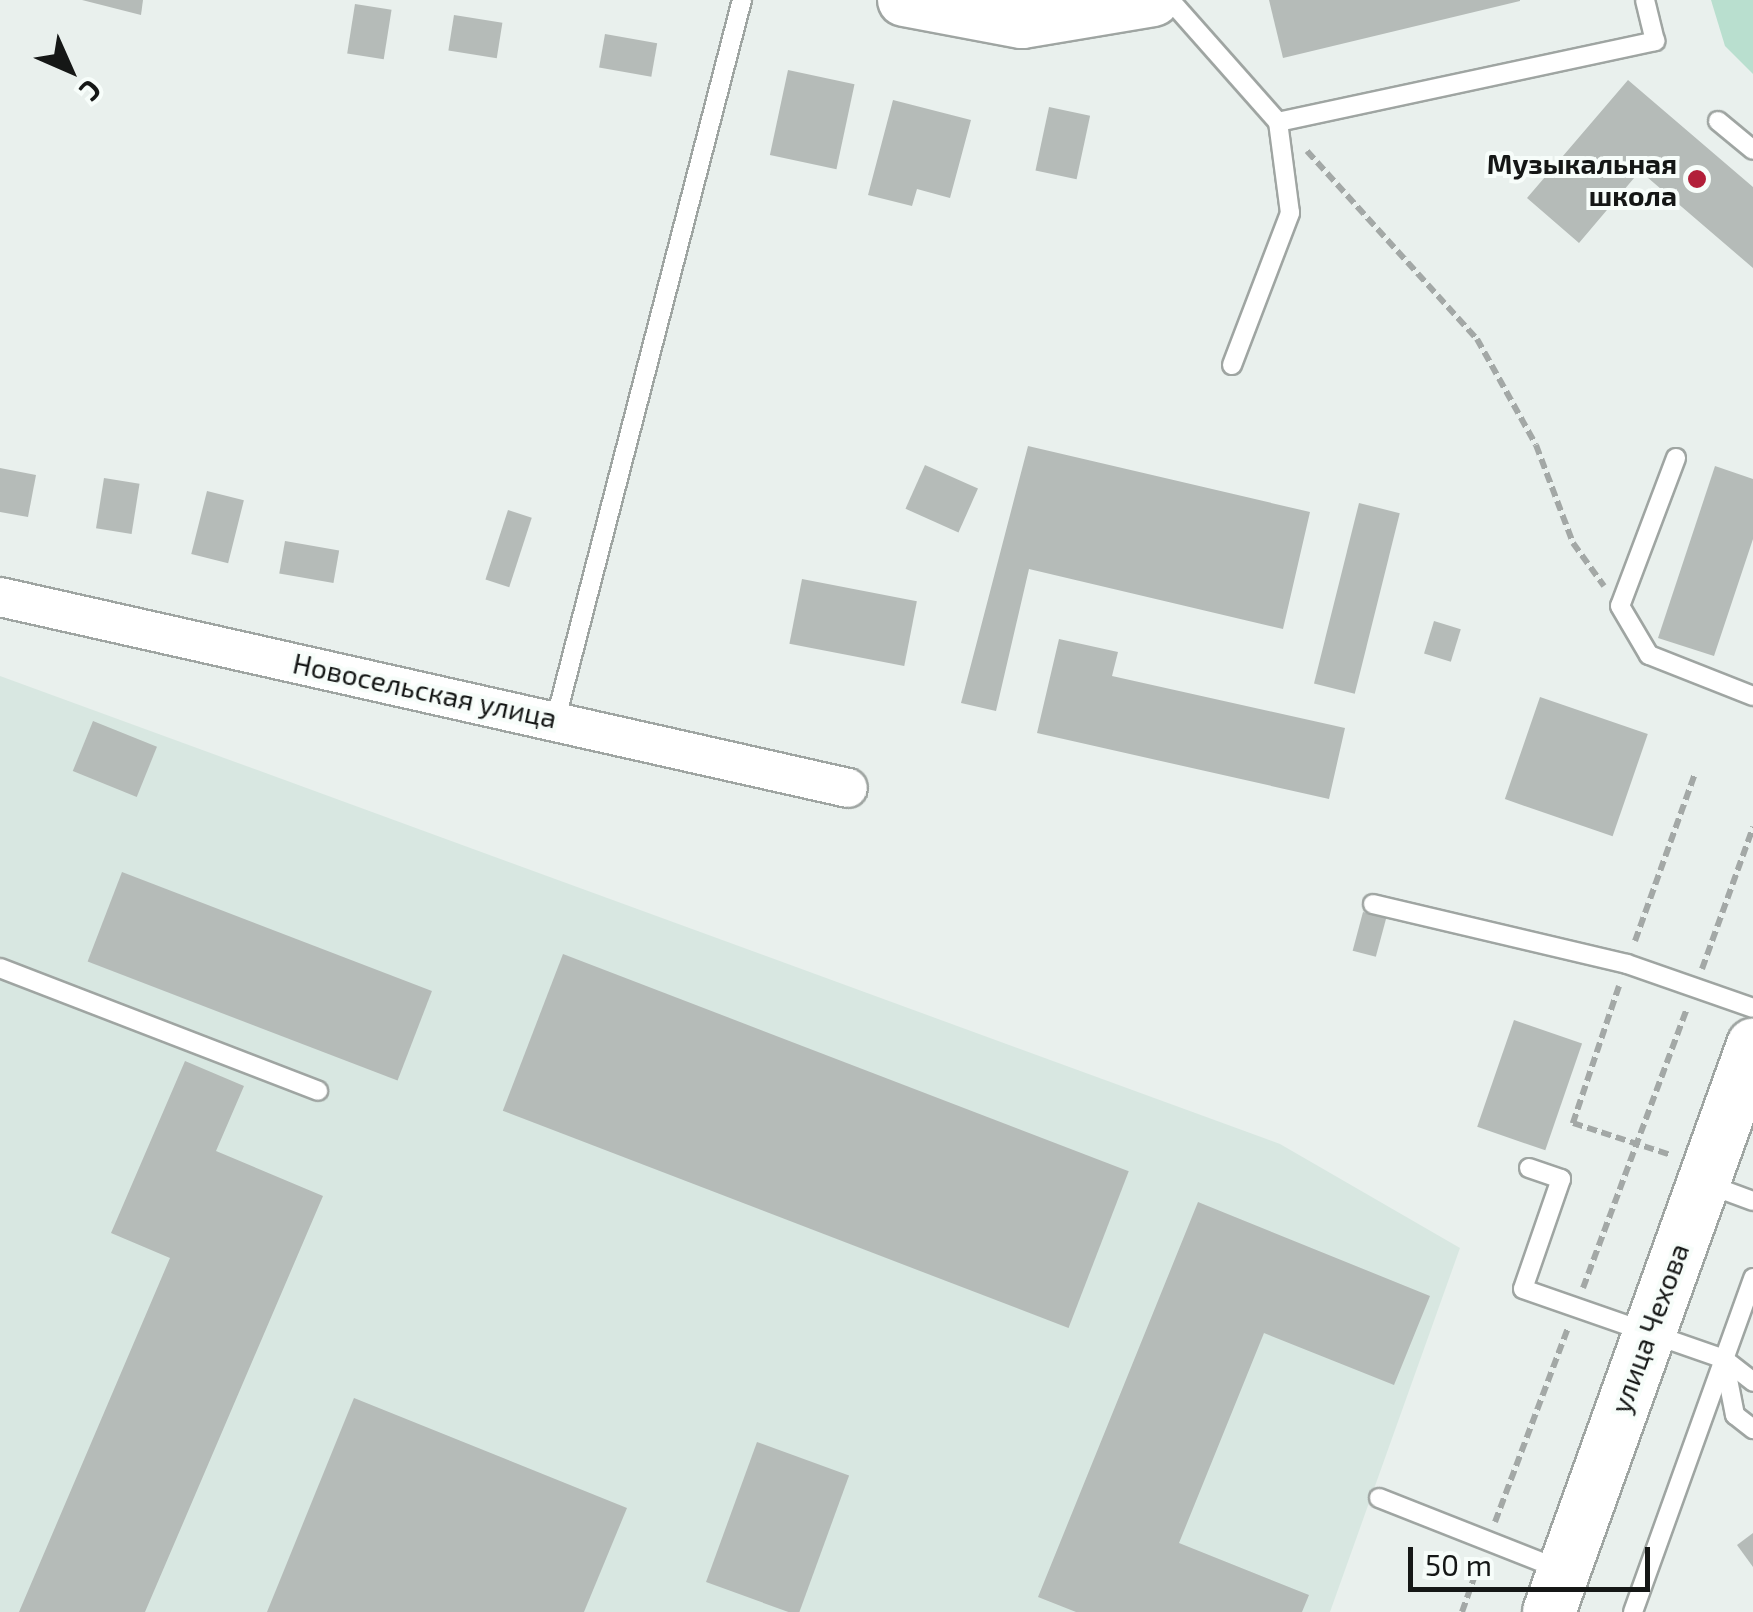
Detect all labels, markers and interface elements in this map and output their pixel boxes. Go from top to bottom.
north arrow [20,20,120,120]
text: С [73,73,109,109]
place label: Музыкальная школа [1487,146,1677,212]
marker: Музыкальная школа [1686,168,1708,190]
street label: Новосельская улица [290,646,560,734]
street label: улица Чехова [1603,1239,1695,1417]
scale bar [1413,1527,1656,1589]
text: 50 m [1425,1546,1492,1582]

